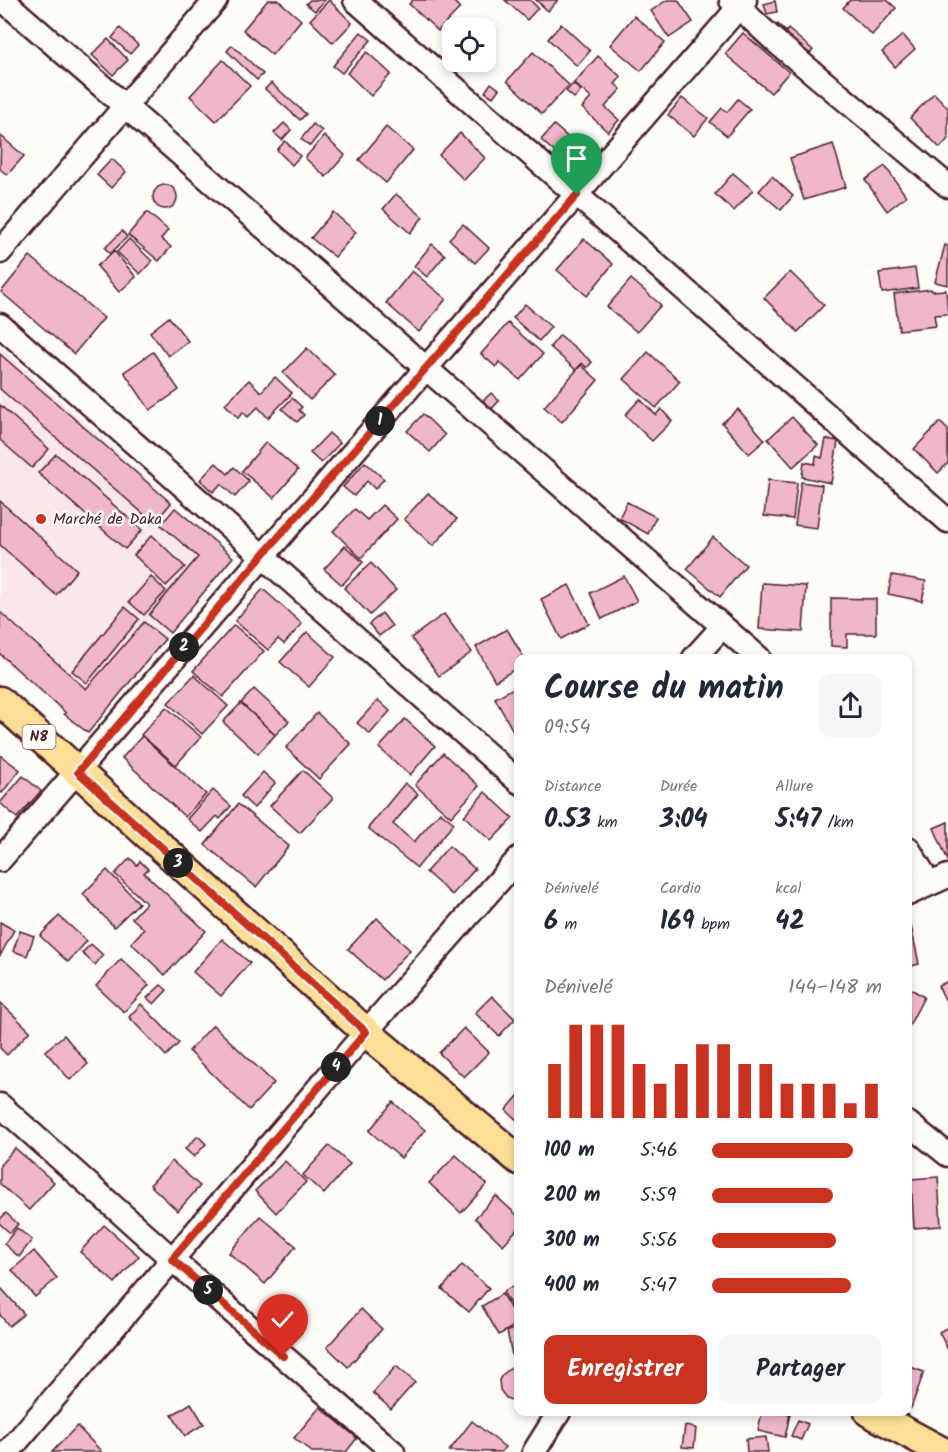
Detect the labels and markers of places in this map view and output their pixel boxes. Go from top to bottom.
pin [551,133,602,195]
pin: 1 [365,406,395,436]
place label: Marché de Daka [53,507,162,532]
marker: Marché de Daka [34,512,48,526]
pin: 2 [169,632,199,662]
pin: 3 [163,848,193,878]
pin: 4 [321,1052,351,1082]
pin: 5 [193,1275,223,1305]
pin [257,1294,308,1356]

